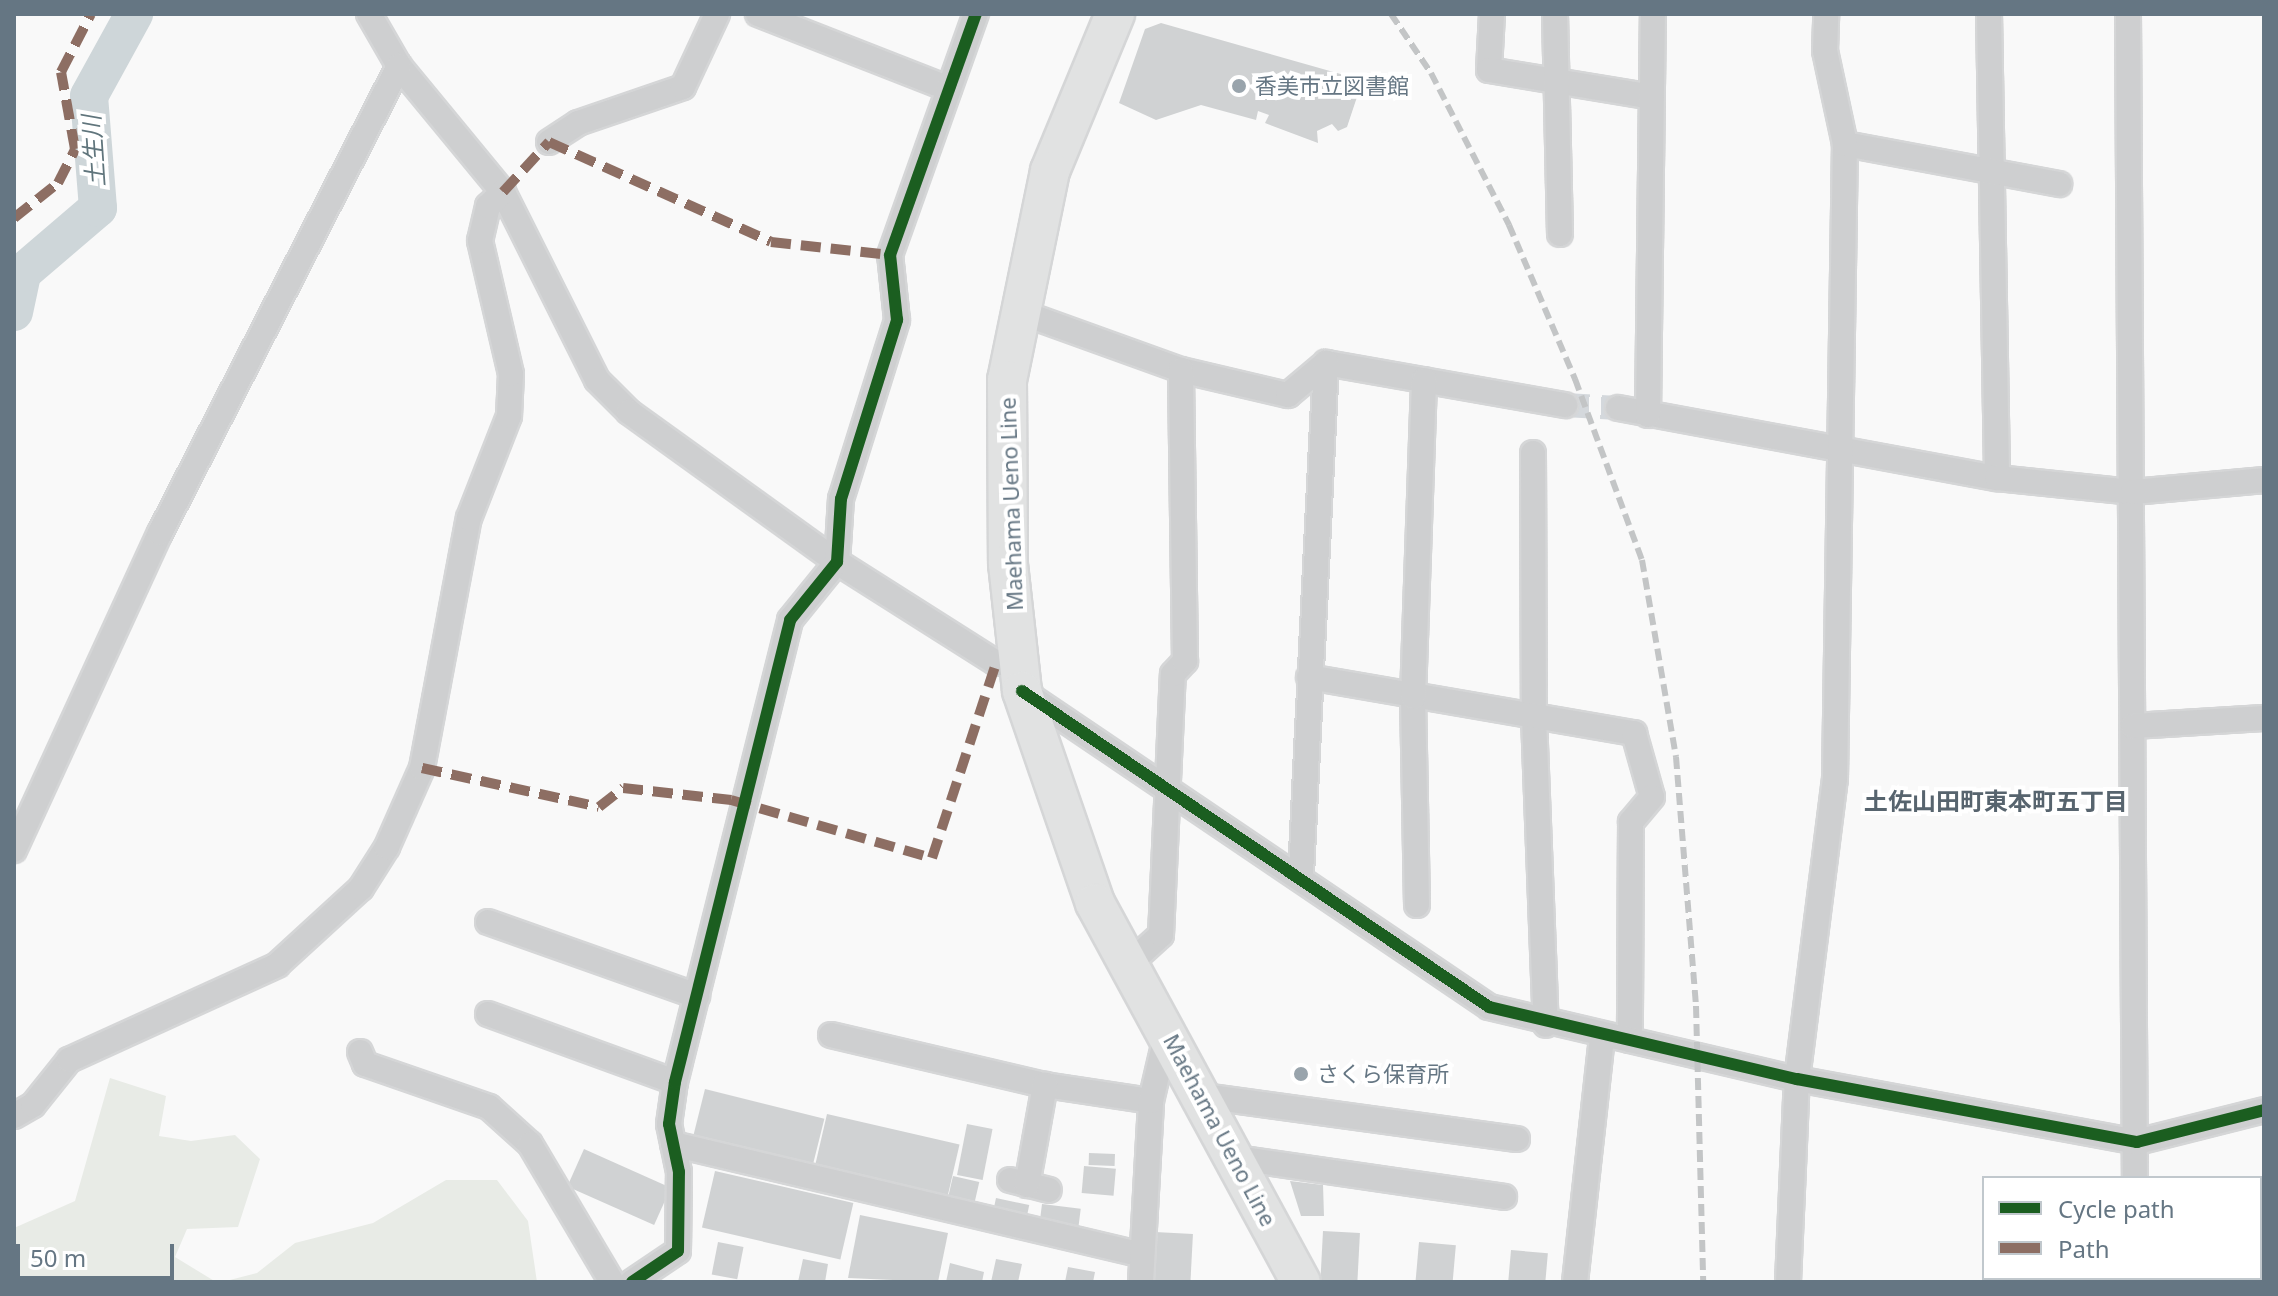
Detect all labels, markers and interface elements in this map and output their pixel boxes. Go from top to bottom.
place label: 香美市立図書館 [1255,73,1409,99]
marker: 香美市立図書館 [1230,77,1248,95]
water label: 土生川 [76,114,110,188]
street label: Maehama Ueno Line [994,397,1028,611]
district label: 土佐山田町東本町五丁目 [1864,787,2128,815]
street label: Maehama Ueno Line [1158,1030,1282,1230]
place label: さくら保育所 [1317,1061,1449,1087]
marker: さくら保育所 [1292,1065,1310,1083]
legend [1982,1176,2262,1280]
text: Cycle path [2058,1192,2175,1225]
scale bar [20,1228,178,1278]
text: Path [2058,1232,2109,1265]
text: 50 m [30,1241,86,1274]

